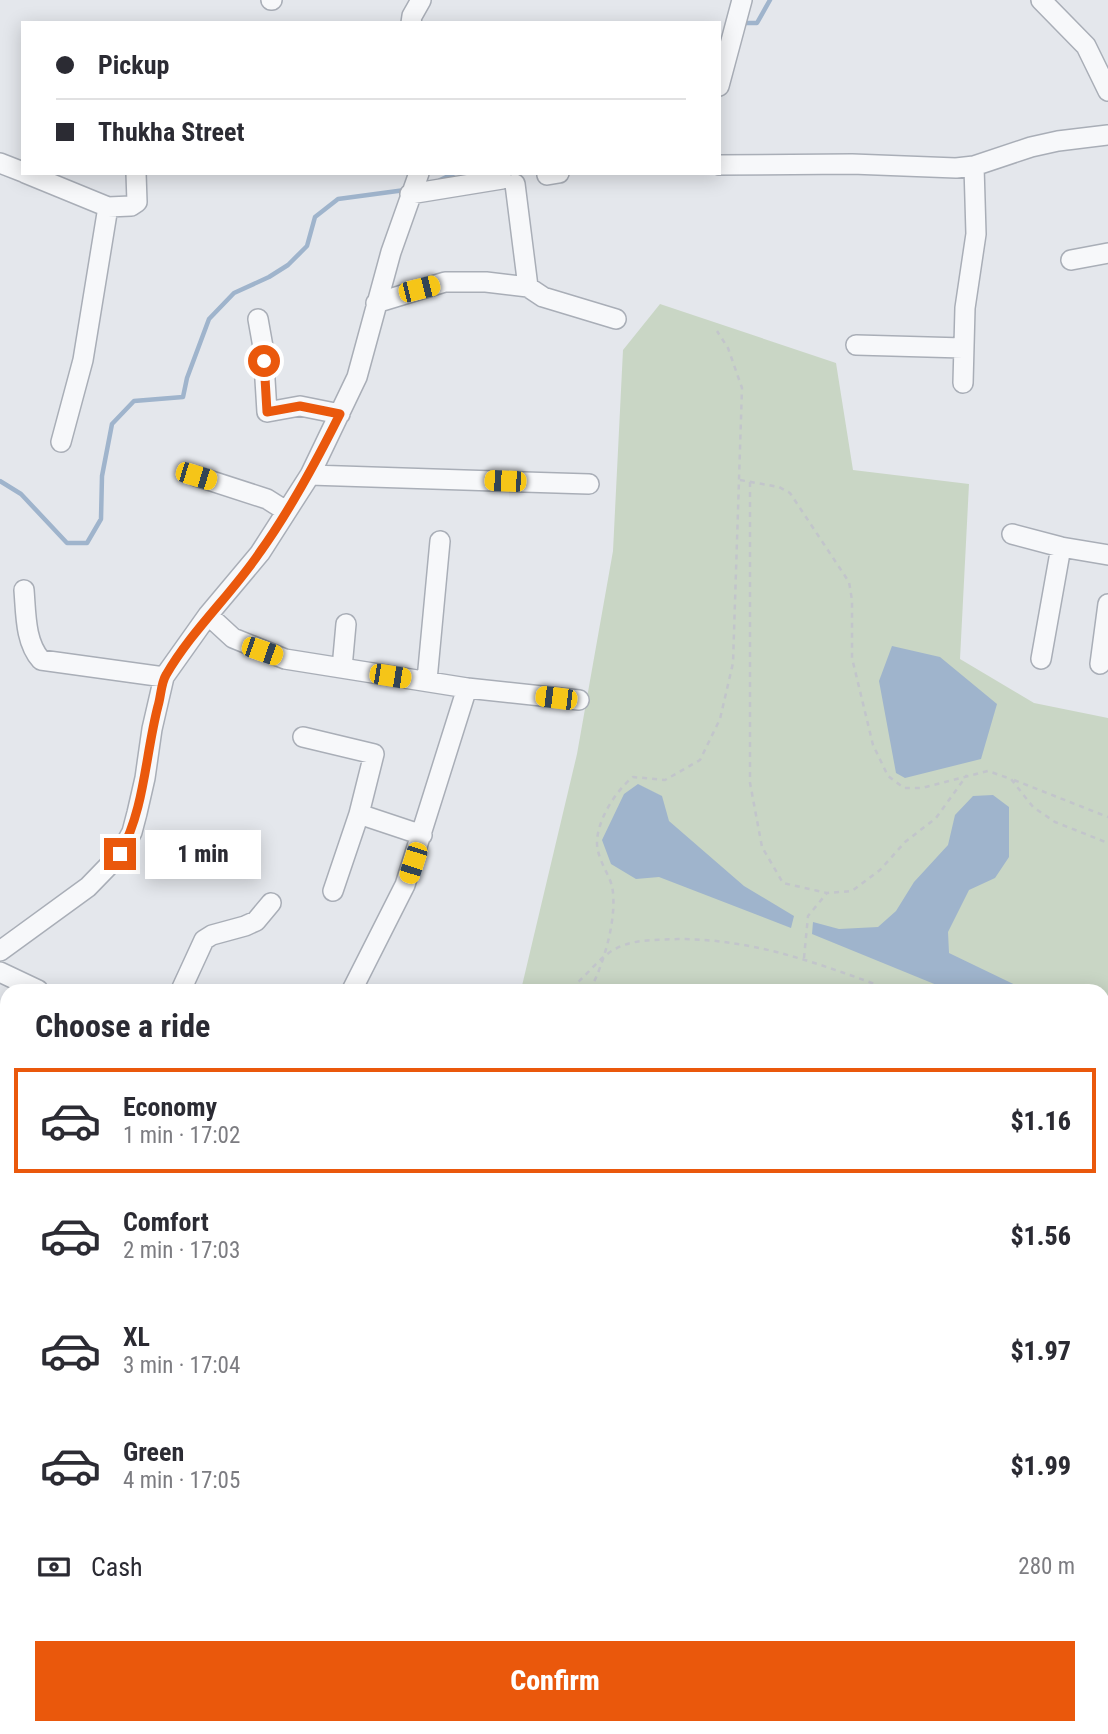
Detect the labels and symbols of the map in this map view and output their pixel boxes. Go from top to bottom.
car [397,274,442,304]
route start [248,345,280,377]
car [173,460,220,492]
car [484,470,527,492]
car [239,634,286,668]
car [368,662,413,690]
car [534,685,579,711]
callout: 1 min [144,830,260,878]
route end [104,838,136,870]
car [397,840,430,886]

